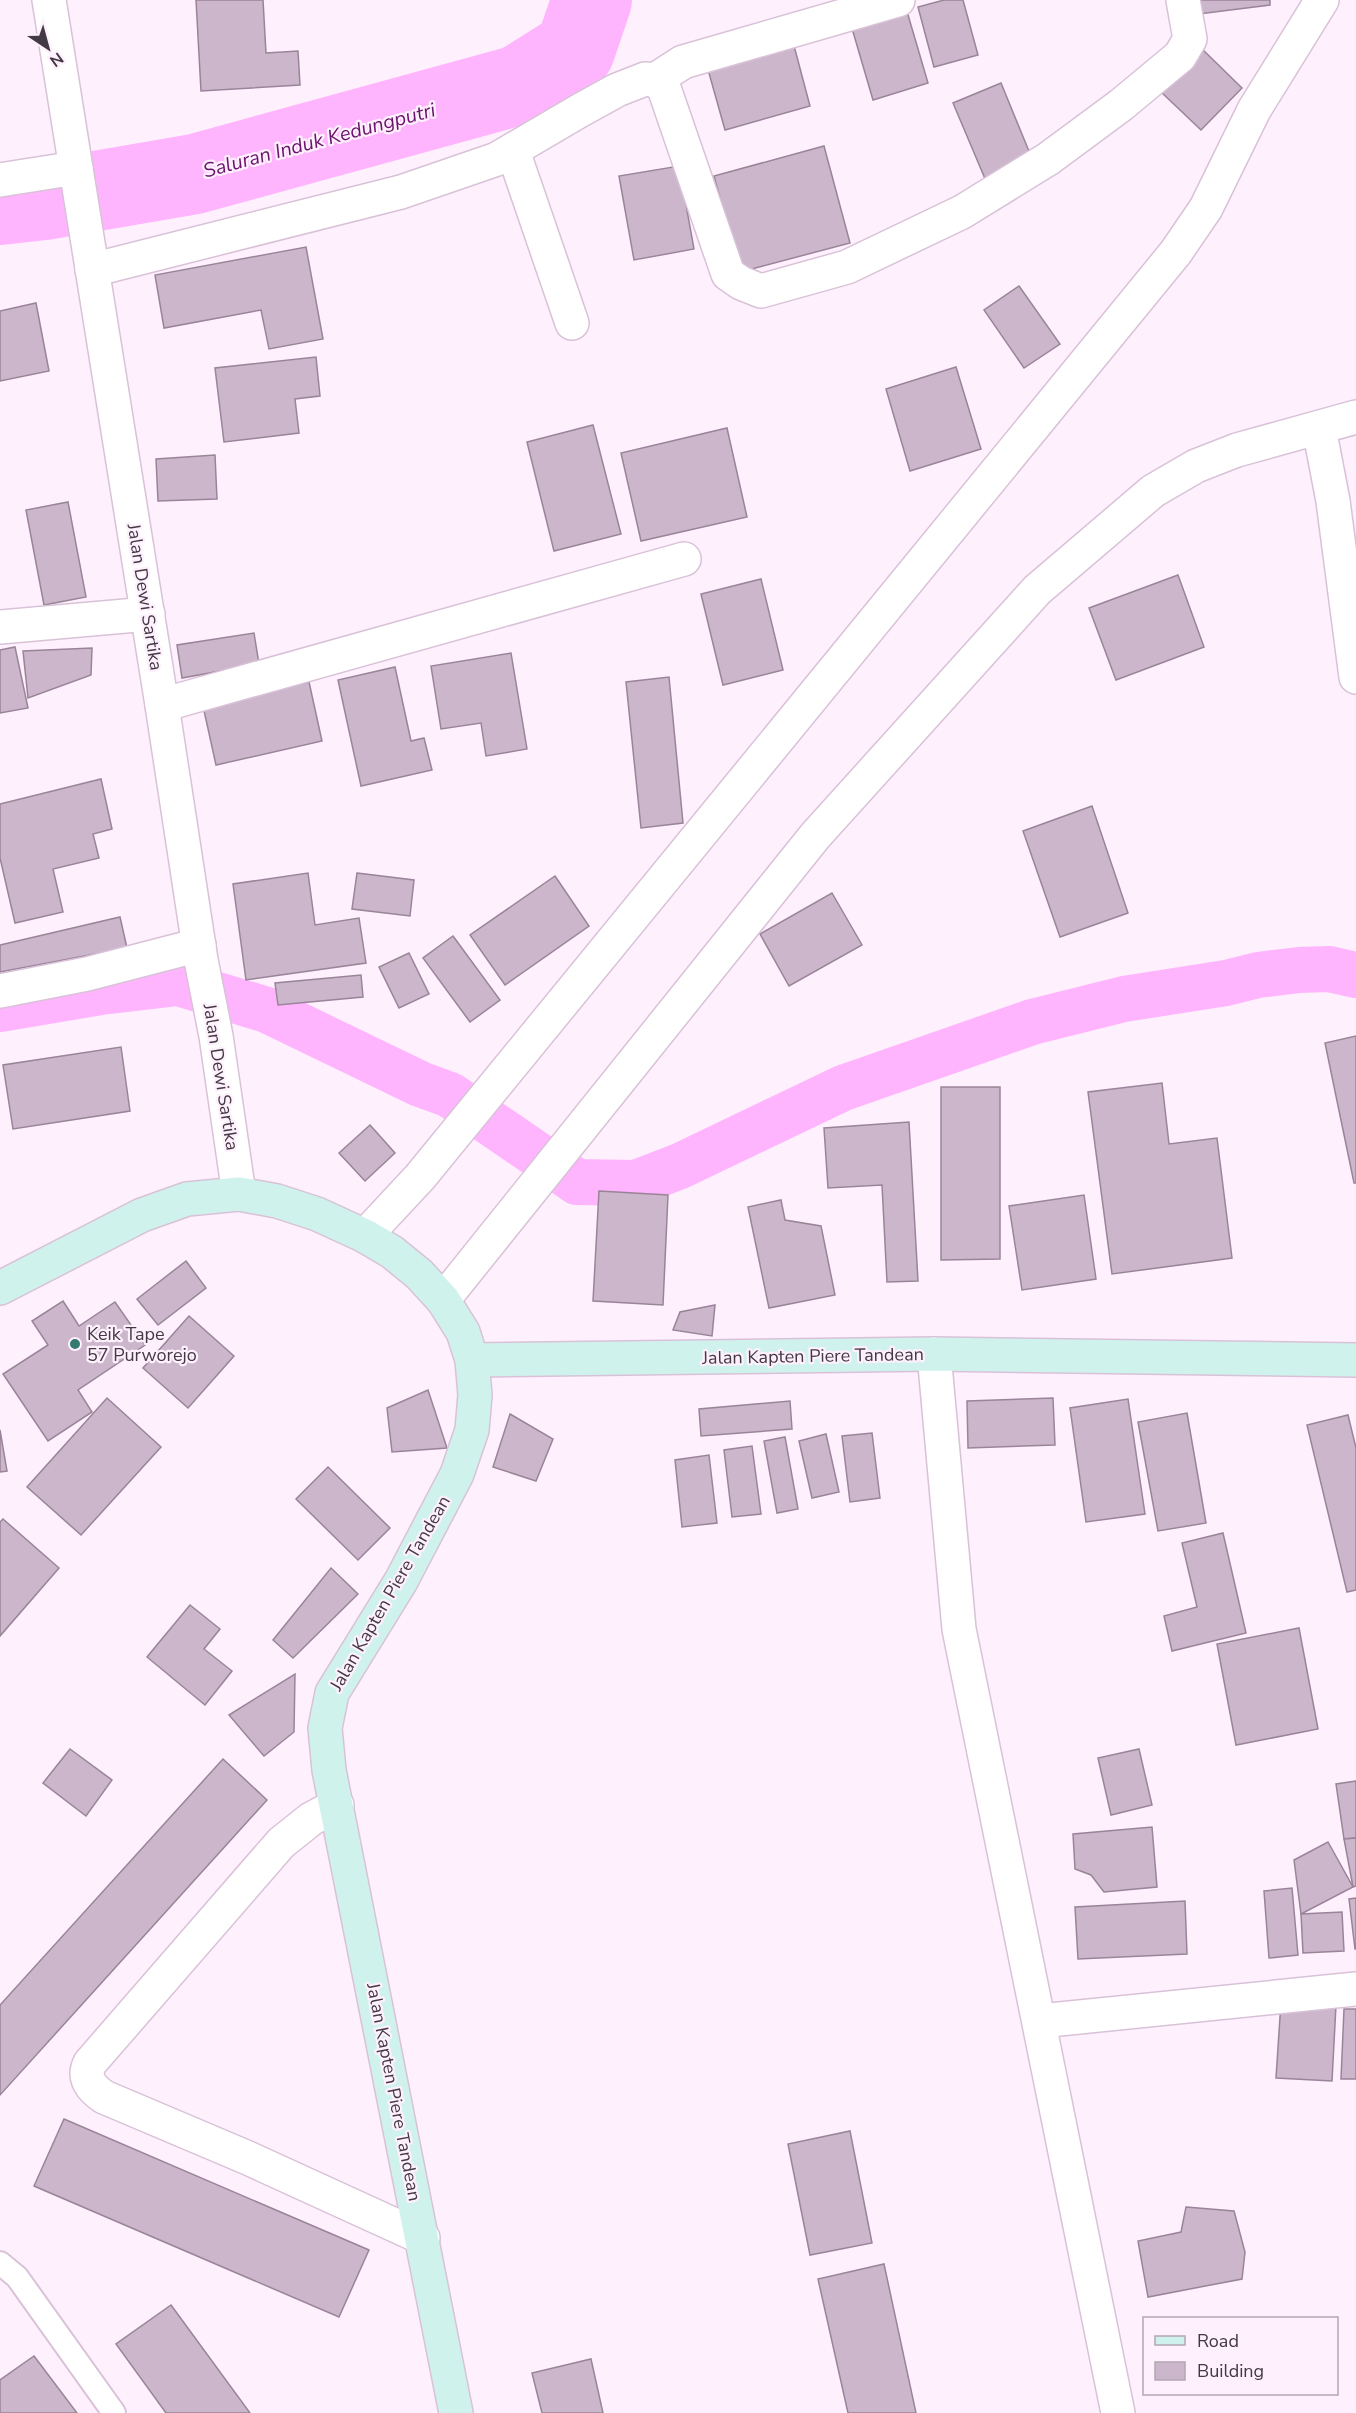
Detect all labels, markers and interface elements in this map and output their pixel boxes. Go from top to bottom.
north arrow [18,18,78,78]
text: N [45,47,68,72]
water label: Saluran Induk Kedungputri [200,96,439,184]
street label: Jalan Dewi Sartika [121,521,168,672]
street label: Jalan Dewi Sartika [197,1001,244,1152]
place label: Keik Tape 57 Purworejo [87,1322,197,1367]
marker: Keik Tape 57 Purworejo [68,1337,82,1351]
street label: Jalan Kapten Piere Tandean [701,1342,924,1370]
street label: Jalan Kapten Piere Tandean [324,1491,456,1696]
street label: Jalan Kapten Piere Tandean [361,1980,427,2203]
legend [1143,2317,1338,2395]
text: Road [1197,2329,1239,2353]
text: Building [1197,2359,1264,2383]

